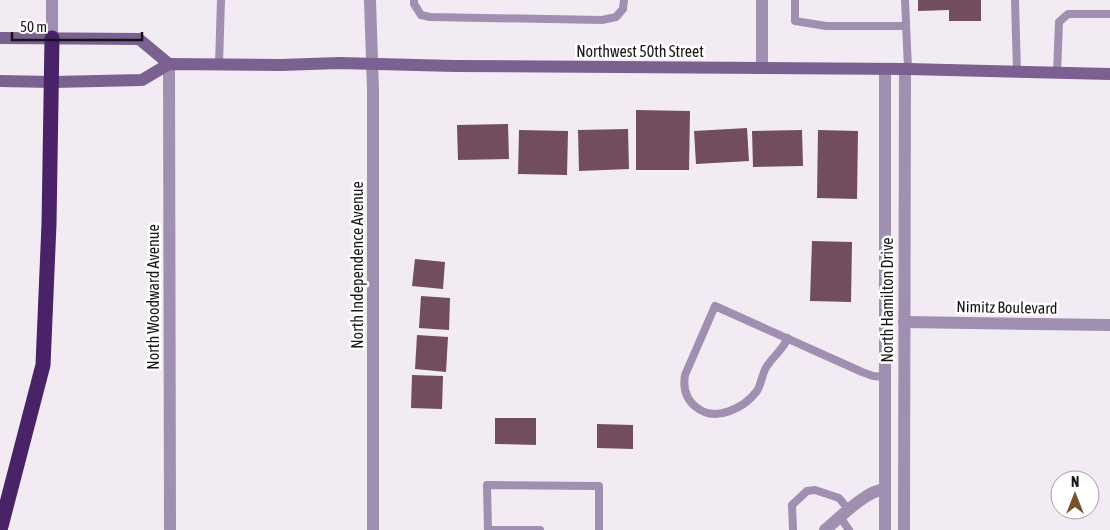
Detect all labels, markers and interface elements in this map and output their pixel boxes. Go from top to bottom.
scale bar [12,10,142,42]
text: 50 m [20,18,47,35]
street label: Northwest 50th Street [576,42,704,60]
street label: North Independence Avenue [348,181,367,349]
street label: North Woodward Avenue [144,224,162,370]
street label: North Hamilton Drive [878,237,896,363]
street label: Nimitz Boulevard [956,297,1058,317]
north arrow [1050,470,1100,520]
text: N [1071,474,1079,490]

